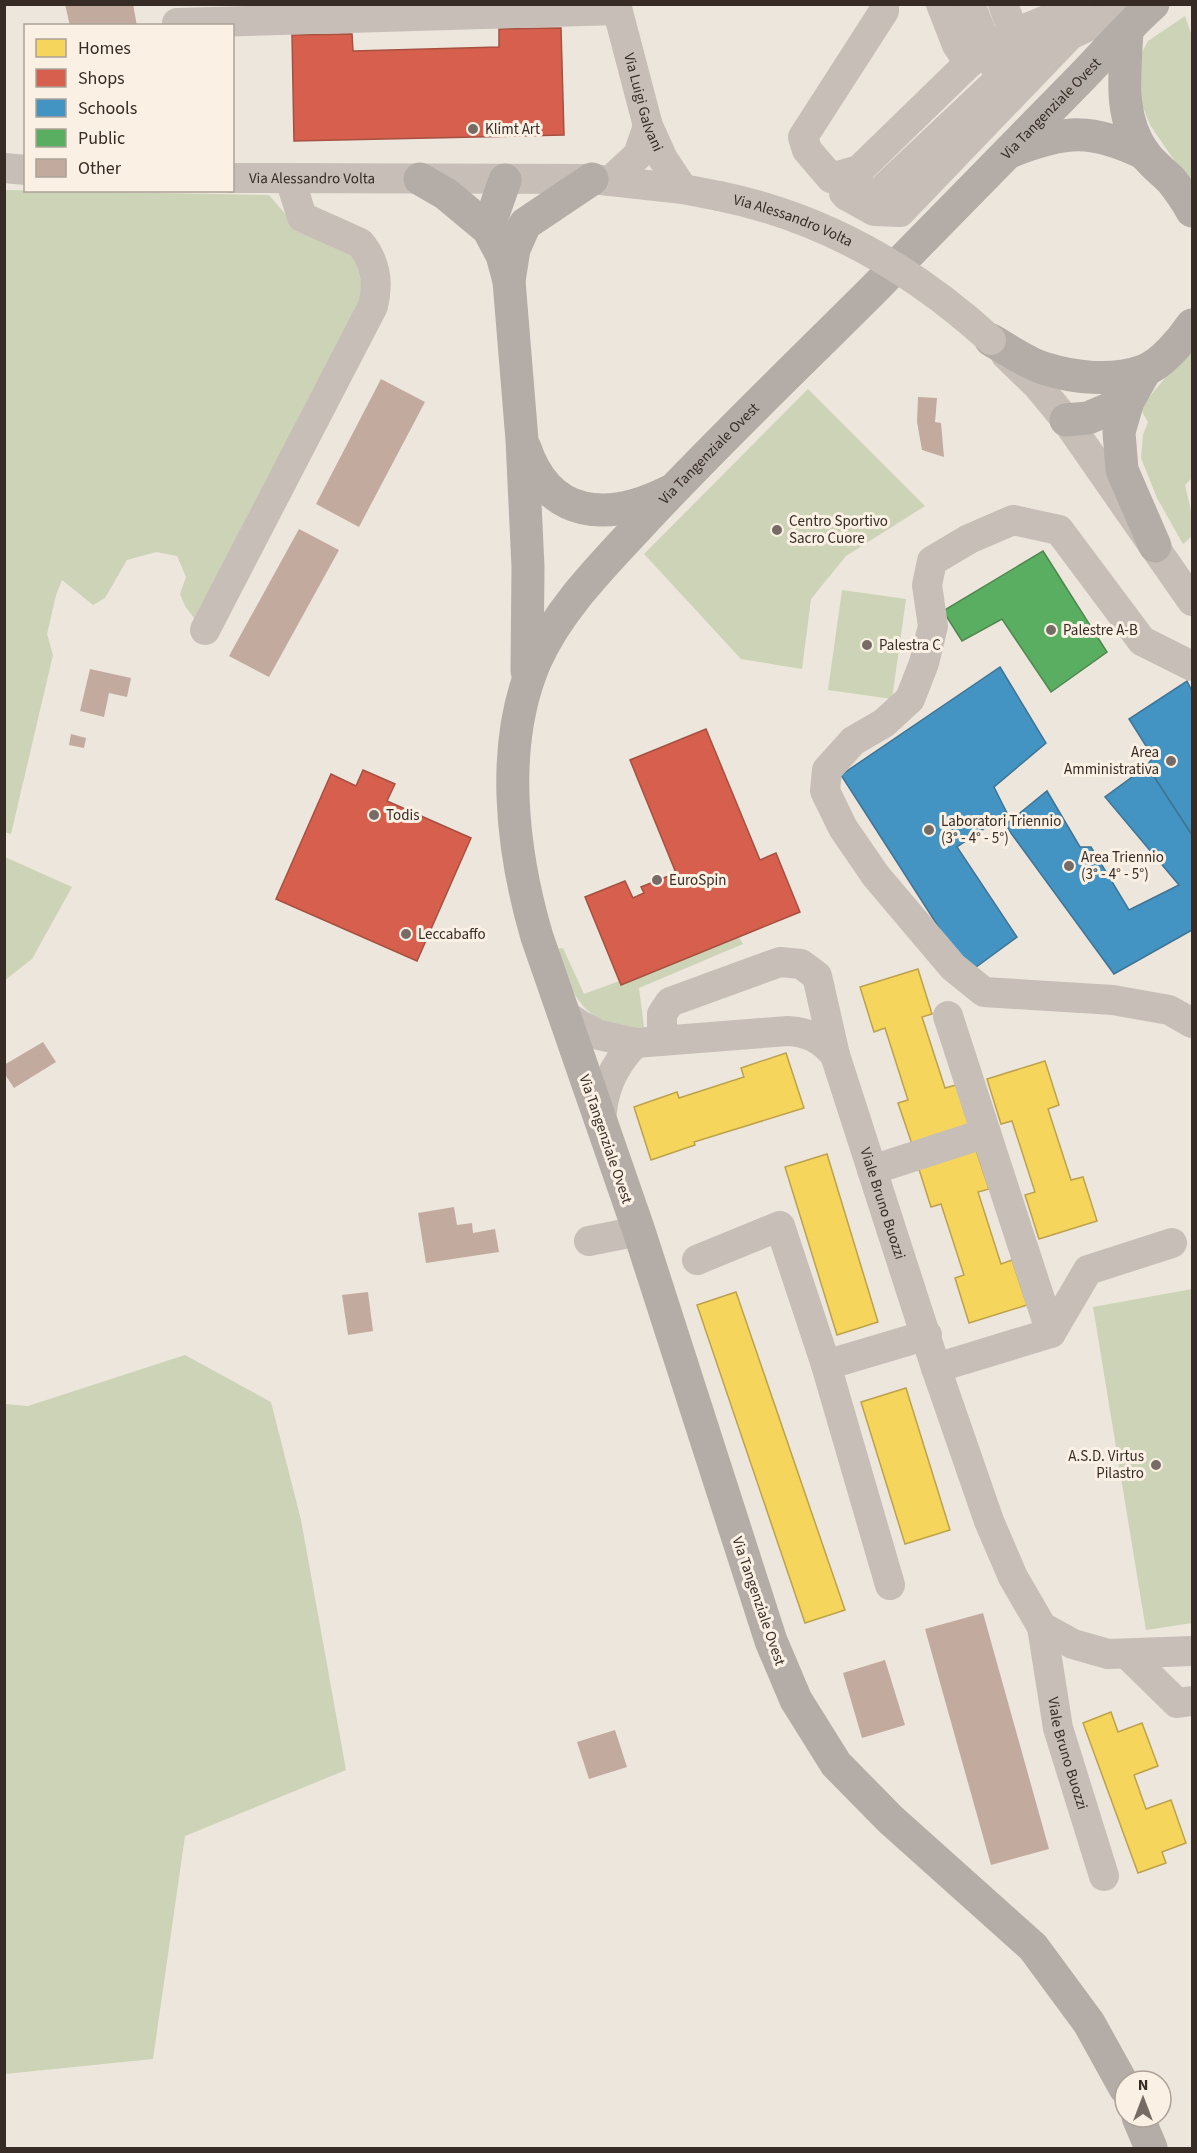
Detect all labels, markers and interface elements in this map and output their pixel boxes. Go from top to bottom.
legend [24,24,234,192]
text: Homes [78,36,131,61]
street label: Via Luigi Galvani [618,51,668,155]
street label: Via Tangenziale Ovest [996,53,1106,164]
text: Shops [78,66,125,91]
text: Schools [78,96,137,121]
place label: Klimt Art [485,119,540,140]
marker: Klimt Art [466,122,480,136]
text: Public [78,126,125,151]
text: Other [78,156,122,181]
street label: Via Alessandro Volta [249,168,375,189]
street label: Via Alessandro Volta [731,189,856,252]
street label: Via Tangenziale Ovest [654,398,764,509]
place label: Centro Sportivo Sacro Cuore [789,511,888,549]
marker: Centro Sportivo Sacro Cuore [770,523,784,537]
place label: Palestre A-B [1063,620,1138,641]
marker: Palestre A-B [1044,623,1058,637]
place label: Palestra C [879,635,941,656]
marker: Palestra C [860,638,874,652]
place label: Area Amministrativa [1064,742,1159,780]
marker: Area Amministrativa [1164,754,1178,768]
place label: Todis [386,805,419,826]
marker: Todis [367,808,381,822]
place label: Laboratori Triennio (3° - 4° - 5°) [941,811,1061,849]
marker: Laboratori Triennio (3° - 4° - 5°) [922,823,936,837]
place label: Area Triennio (3° - 4° - 5°) [1081,847,1164,885]
marker: Area Triennio (3° - 4° - 5°) [1062,859,1076,873]
place label: EuroSpin [669,870,726,891]
marker: EuroSpin [650,873,664,887]
place label: Leccabaffo [418,924,486,945]
marker: Leccabaffo [399,927,413,941]
street label: Via Tangenziale Ovest [574,1072,637,1206]
street label: Viale Bruno Buozzi [855,1145,910,1262]
place label: A.S.D. Virtus Pilastro [1068,1446,1144,1484]
marker: A.S.D. Virtus Pilastro [1149,1458,1163,1472]
street label: Via Tangenziale Ovest [727,1534,790,1668]
street label: Viale Bruno Buozzi [1042,1695,1093,1812]
north arrow [1113,2069,1173,2129]
text: N [1138,2074,1148,2096]

